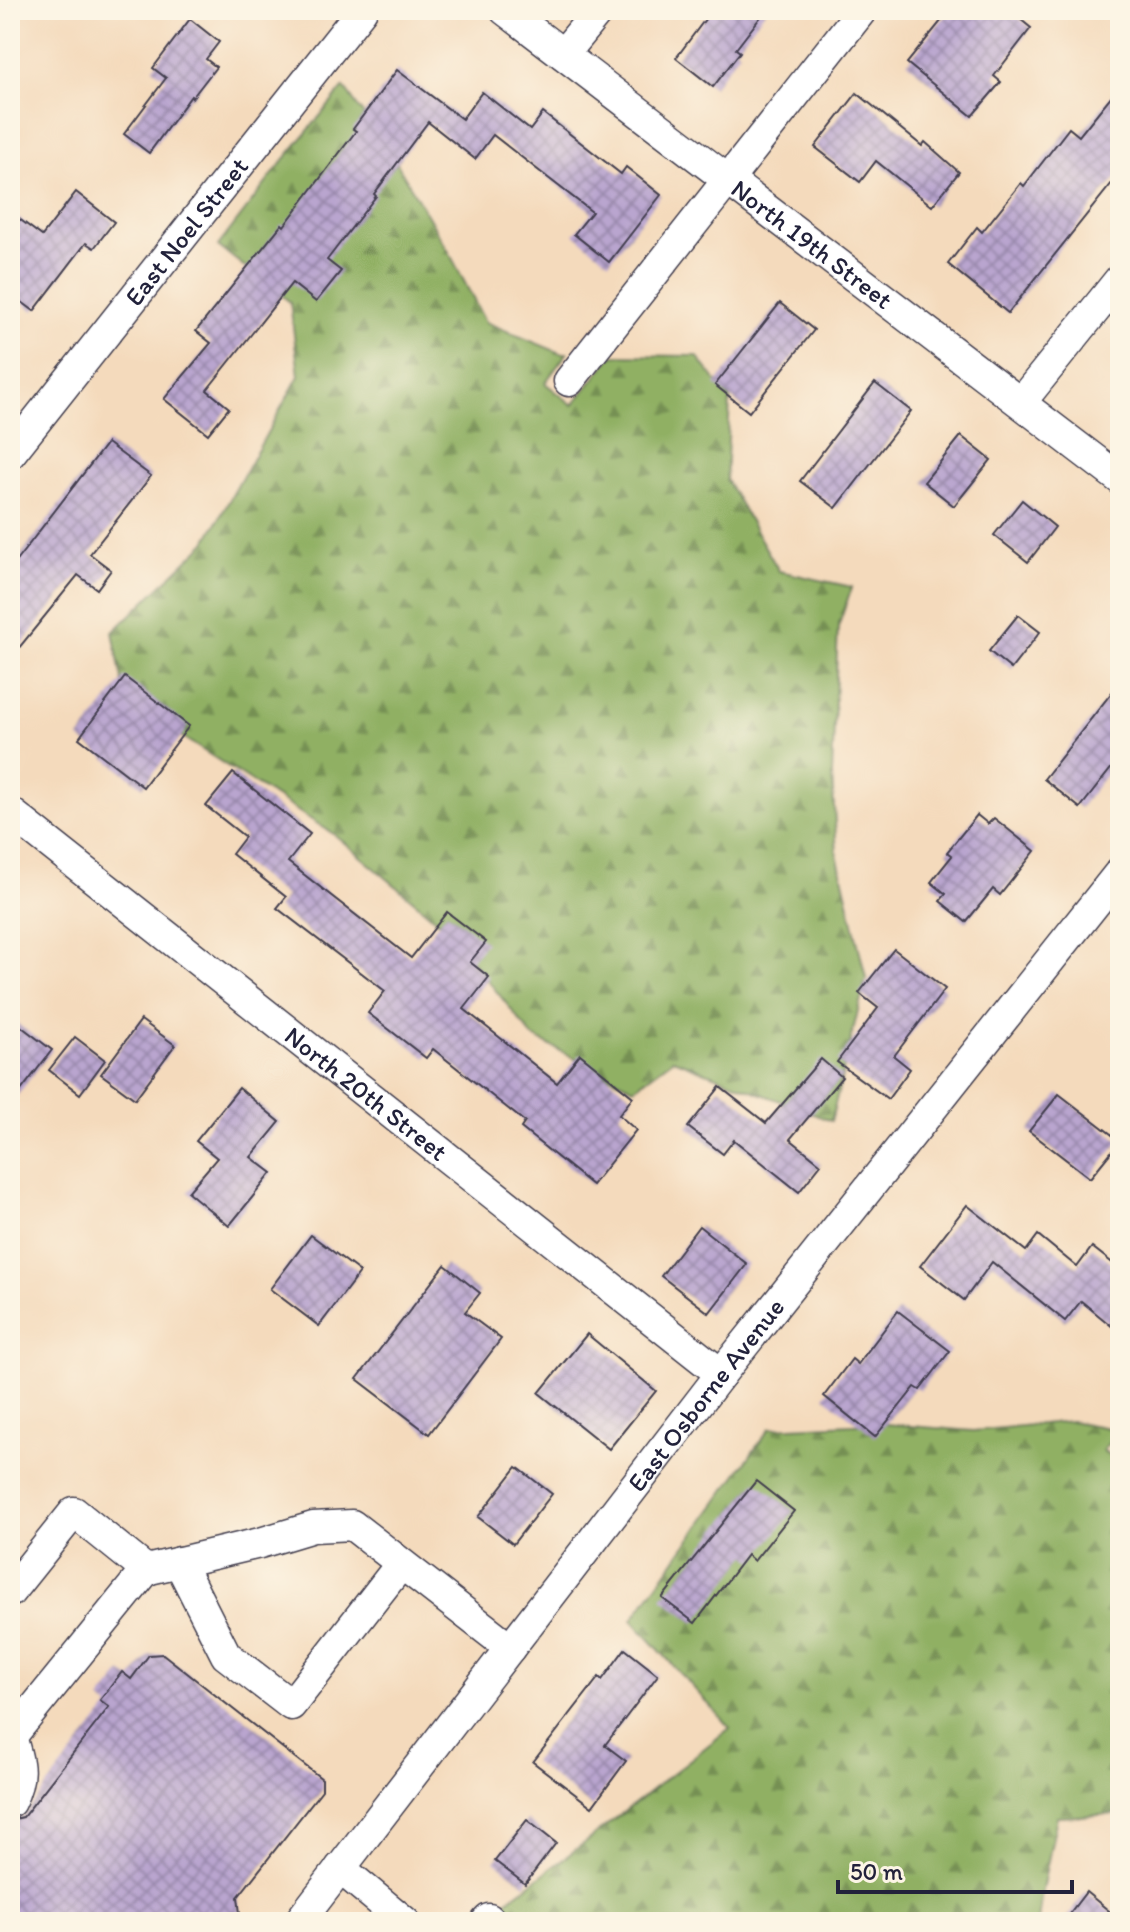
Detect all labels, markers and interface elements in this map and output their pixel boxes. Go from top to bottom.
street label: East Noel Street [118,151,255,312]
street label: North 19th Street [725,172,899,316]
street label: North 20th Street [278,1019,454,1168]
street label: East Osborne Avenue [620,1291,791,1498]
scale bar [838,1844,1072,1894]
text: 50 m [850,1857,903,1886]

